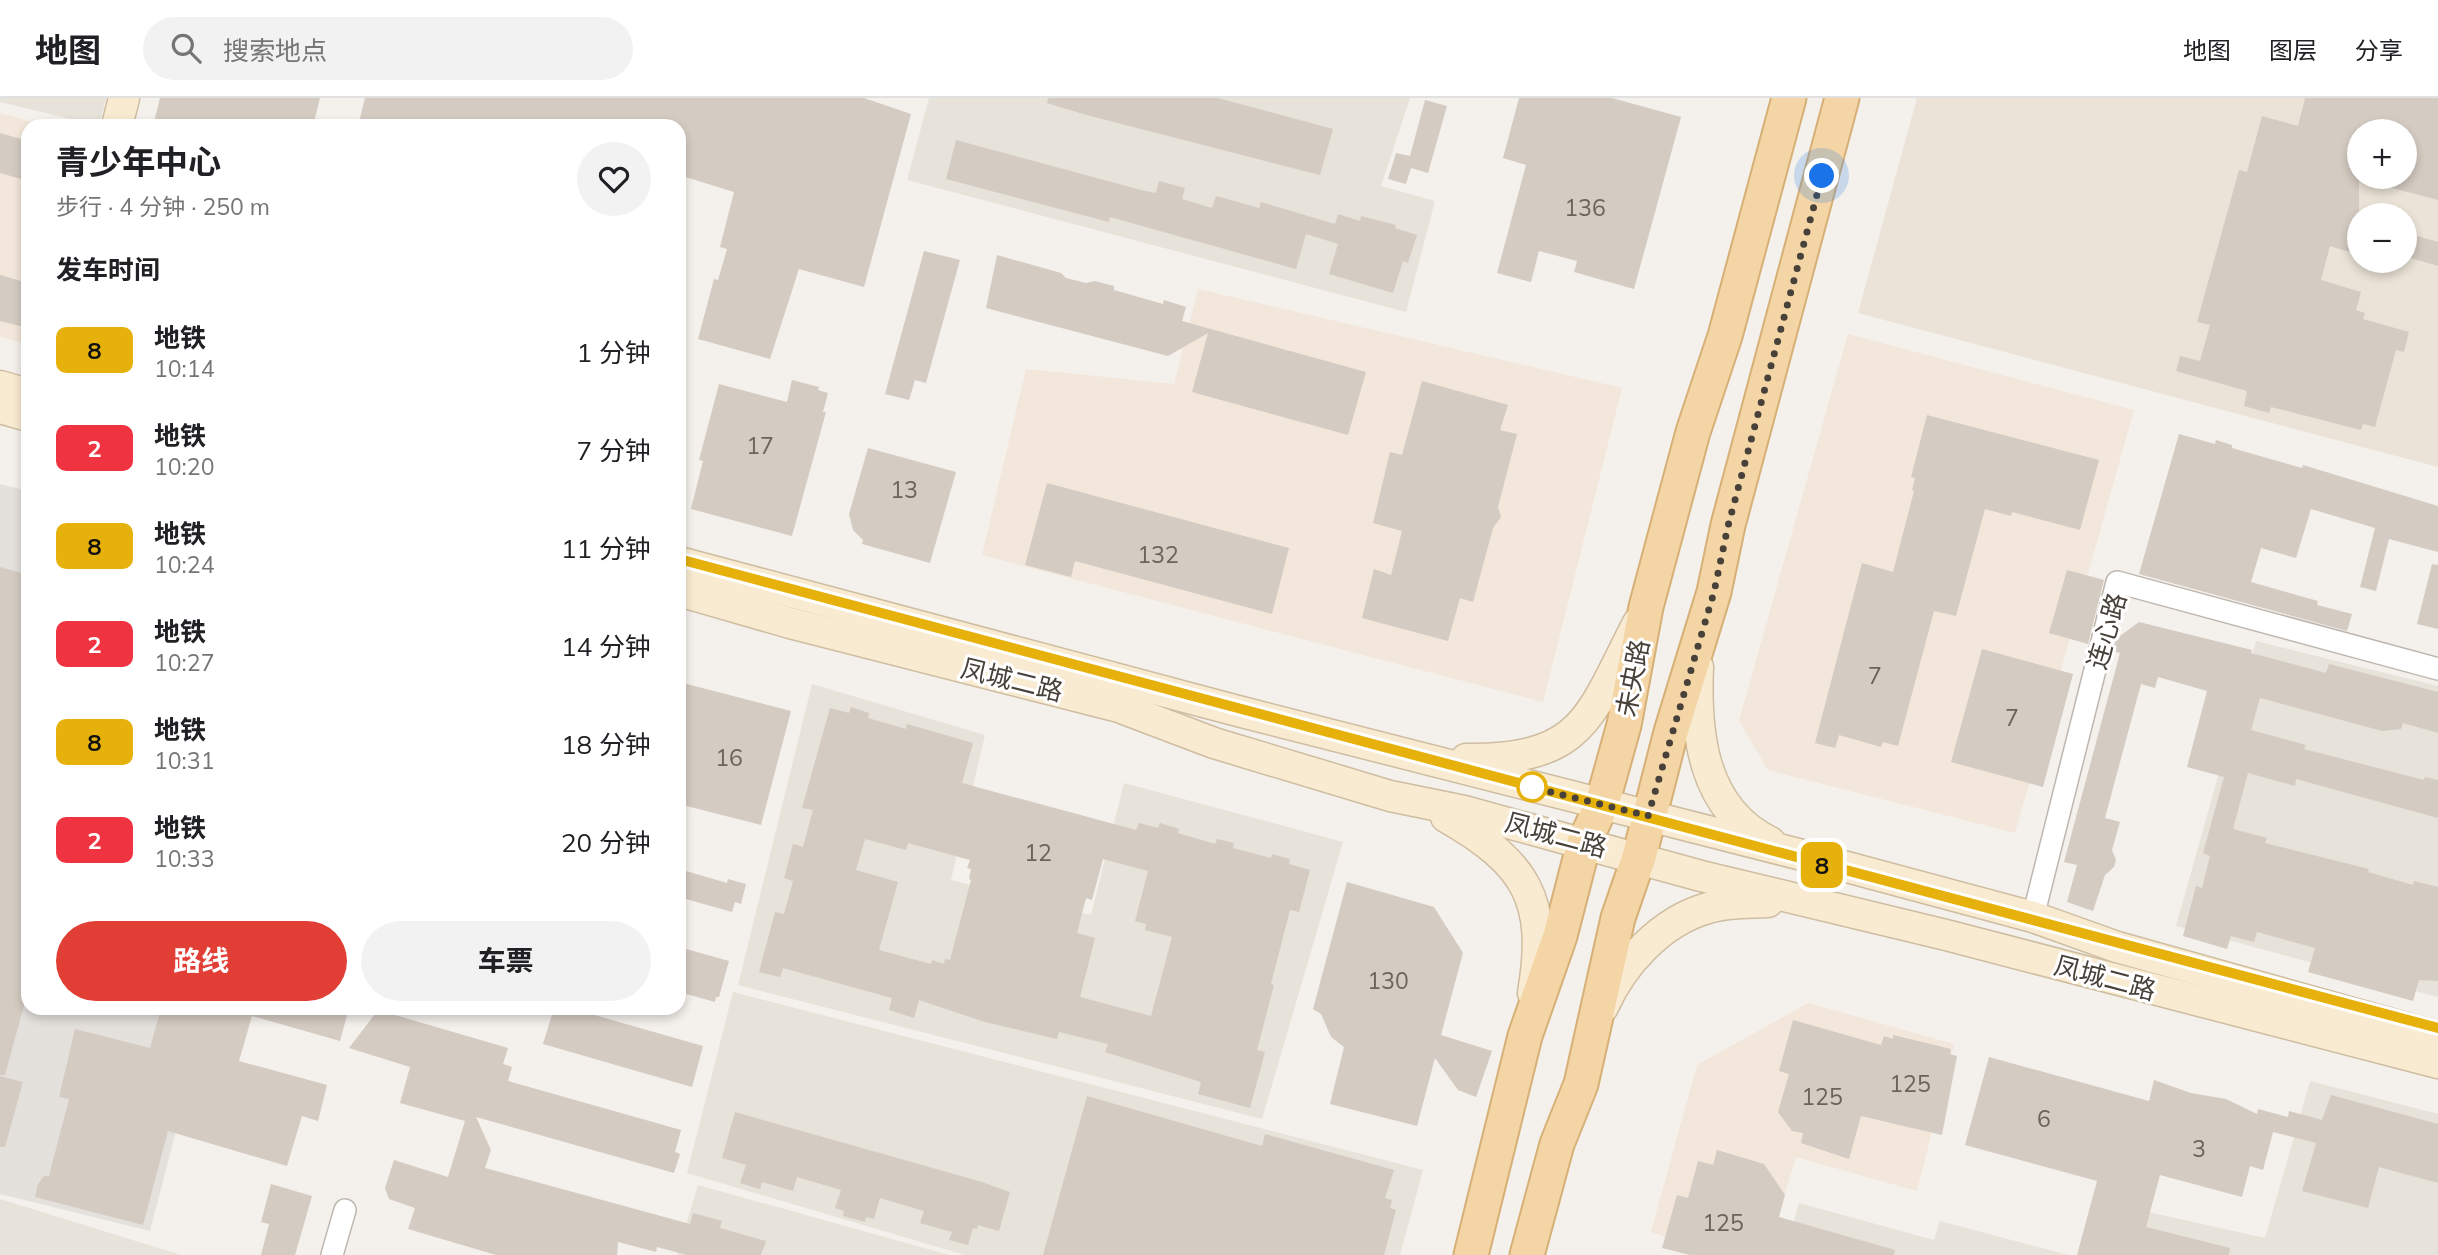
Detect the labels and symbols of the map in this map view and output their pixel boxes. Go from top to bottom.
your location [1804,158,1839,193]
house number: 136 [1564,193,1606,222]
house number: 17 [746,431,774,460]
house number: 13 [890,475,918,504]
house number: 132 [1137,540,1179,569]
street label: 连心路 [2080,589,2133,673]
street label: 未央路 [1609,636,1656,719]
street label: 凤城二路 [958,651,1067,708]
house number: 7 [1868,661,1882,690]
house number: 7 [2005,703,2019,732]
house number: 16 [715,743,743,772]
unlabelled marker [1517,772,1547,802]
street label: 凤城二路 [1502,805,1611,864]
house number: 12 [1024,838,1052,867]
line badge: 8 [1799,842,1845,888]
street label: 凤城二路 [2051,948,2160,1007]
house number: 130 [1367,966,1409,995]
house number: 125 [1889,1069,1931,1098]
house number: 125 [1801,1082,1843,1111]
house number: 6 [2037,1104,2051,1133]
house number: 3 [2192,1134,2206,1163]
house number: 125 [1702,1208,1744,1237]

